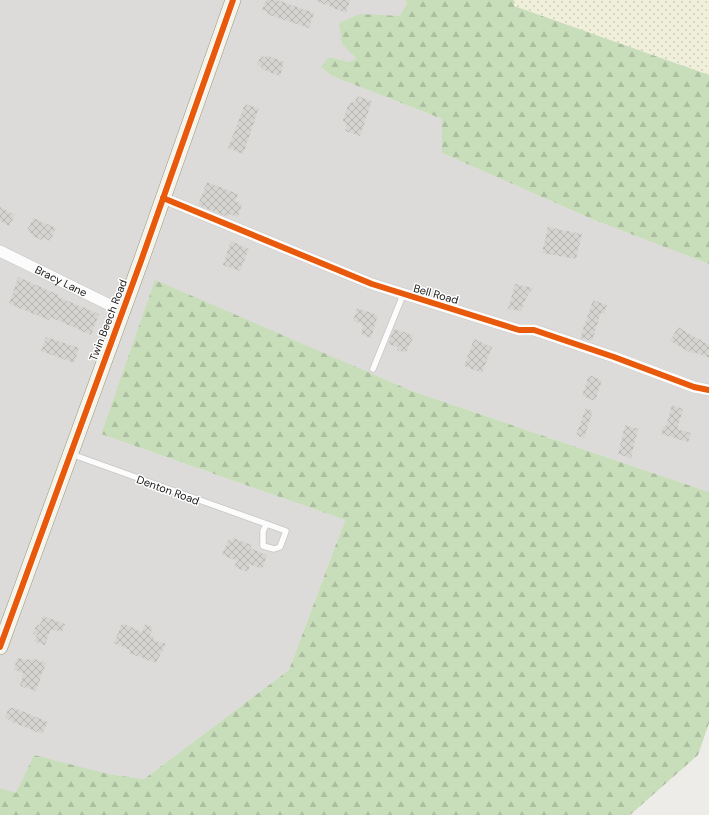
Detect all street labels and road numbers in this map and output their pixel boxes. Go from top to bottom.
street label: Bracy Lane [33,262,89,300]
street label: Twin Beech Road [86,277,130,363]
street label: Bell Road [412,281,460,307]
street label: Denton Road [135,472,201,508]

